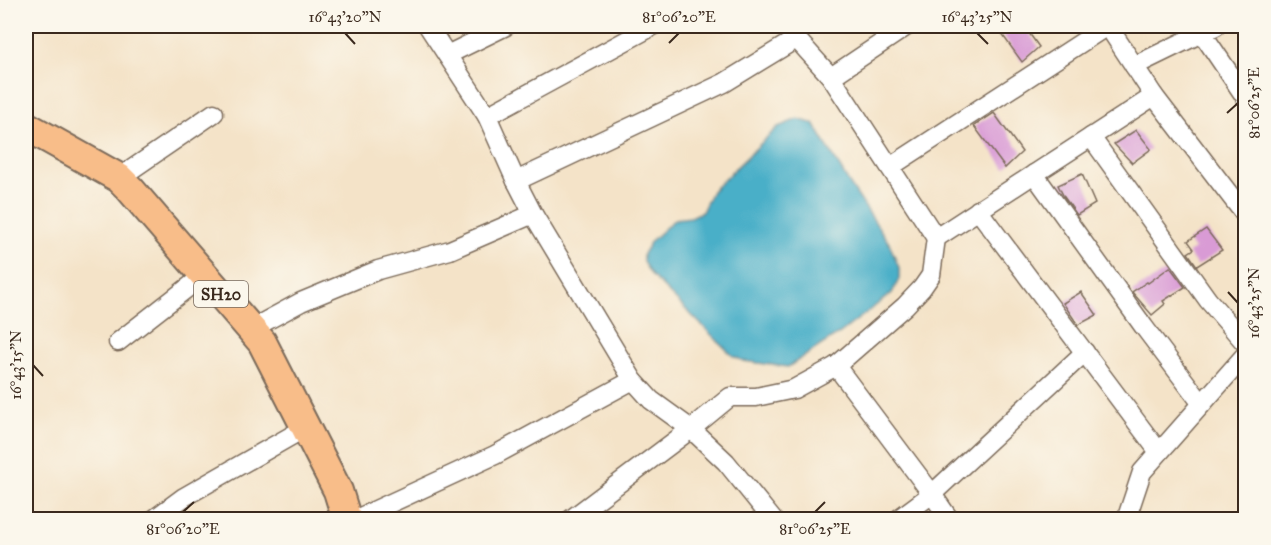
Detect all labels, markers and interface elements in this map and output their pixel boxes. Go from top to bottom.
text: 16°43'20"N [309,8,382,26]
text: 81°06'20"E [642,8,716,26]
text: 16°43'25"N [941,8,1013,26]
text: 81°06'25"E [1245,67,1263,139]
text: 16°43'25"N [1245,267,1263,339]
road number: SH20 [194,281,248,307]
text: 16°43'15"N [7,330,25,400]
text: 81°06'20"E [146,520,220,538]
text: 81°06'25"E [779,520,851,538]

